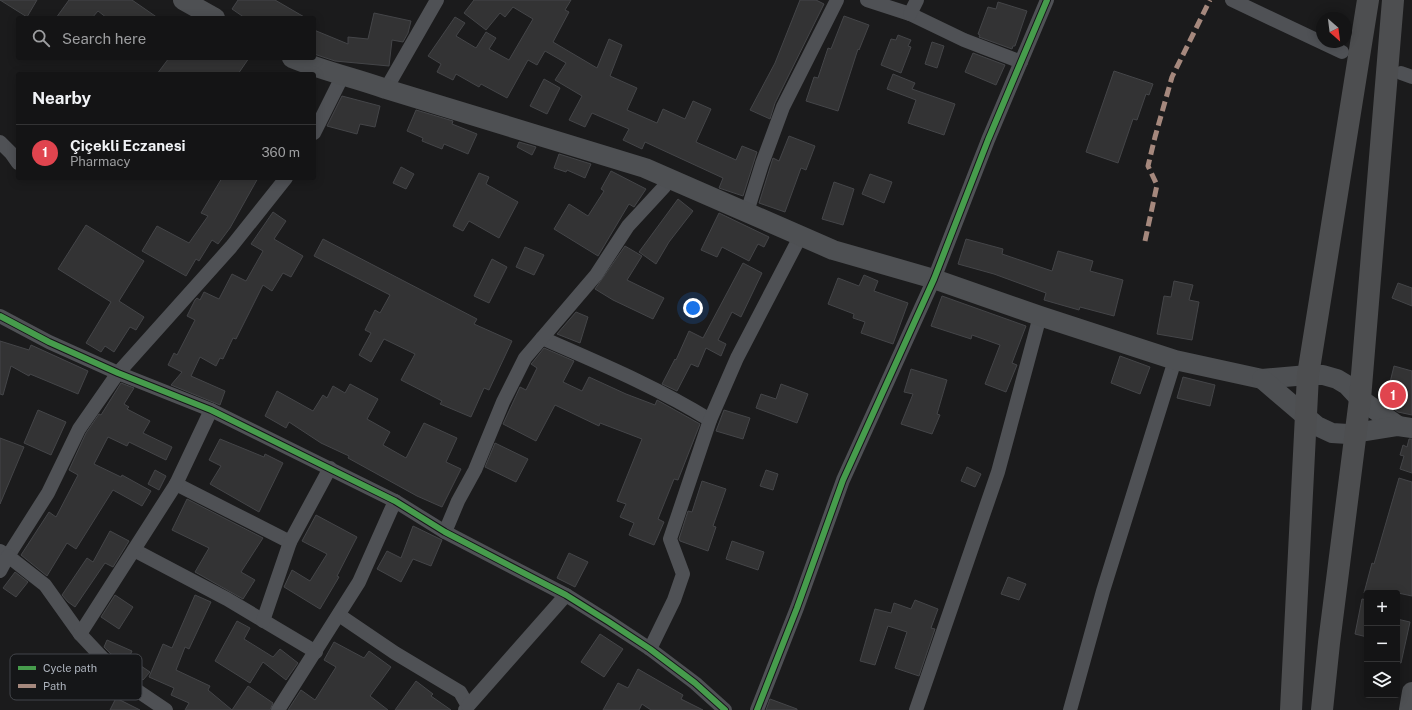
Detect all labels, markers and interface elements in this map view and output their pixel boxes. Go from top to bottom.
north arrow [1316,12,1352,48]
search box [16,16,316,60]
icon: search [30,27,52,49]
text: Search here [62,30,146,47]
text: Nearby [32,88,91,108]
text: Çiçekli Eczanesi [70,137,186,154]
text: 1 [42,145,48,160]
text: 360 m [262,145,300,160]
text: Pharmacy [70,154,130,169]
your location [683,298,703,318]
pin: 1 [1380,380,1406,410]
map controls [1364,590,1400,698]
button: + [1364,590,1400,626]
button: − [1364,626,1400,662]
legend [10,654,142,700]
text: Cycle path [43,662,97,674]
button: layers [1364,662,1400,698]
text: Path [43,680,66,692]

